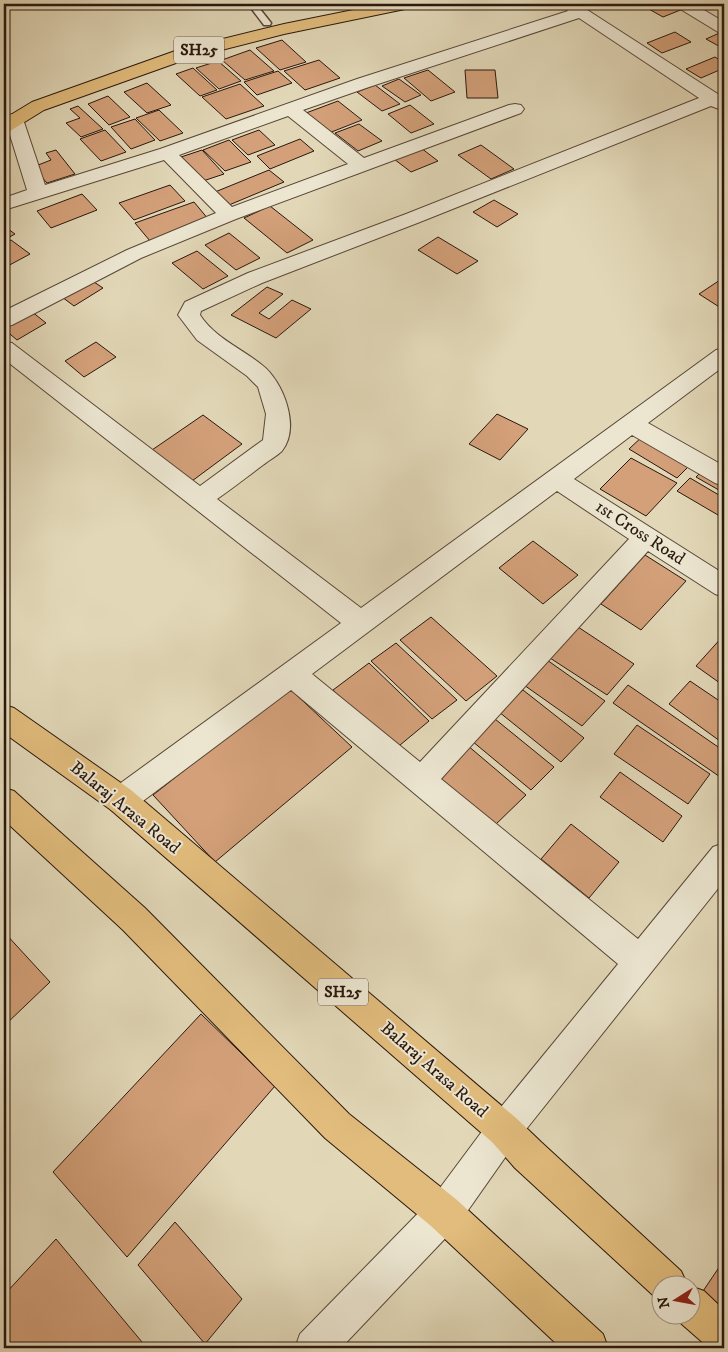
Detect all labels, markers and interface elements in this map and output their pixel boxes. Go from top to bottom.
road number: SH25 [174,36,224,64]
street label: 1st Cross Road [591,496,689,570]
street label: Balaraj Arasa Road [66,757,184,859]
road number: SH25 [318,979,368,1006]
street label: Balaraj Arasa Road [376,1017,492,1123]
north arrow [650,1274,700,1324]
text: N [654,1294,674,1310]

